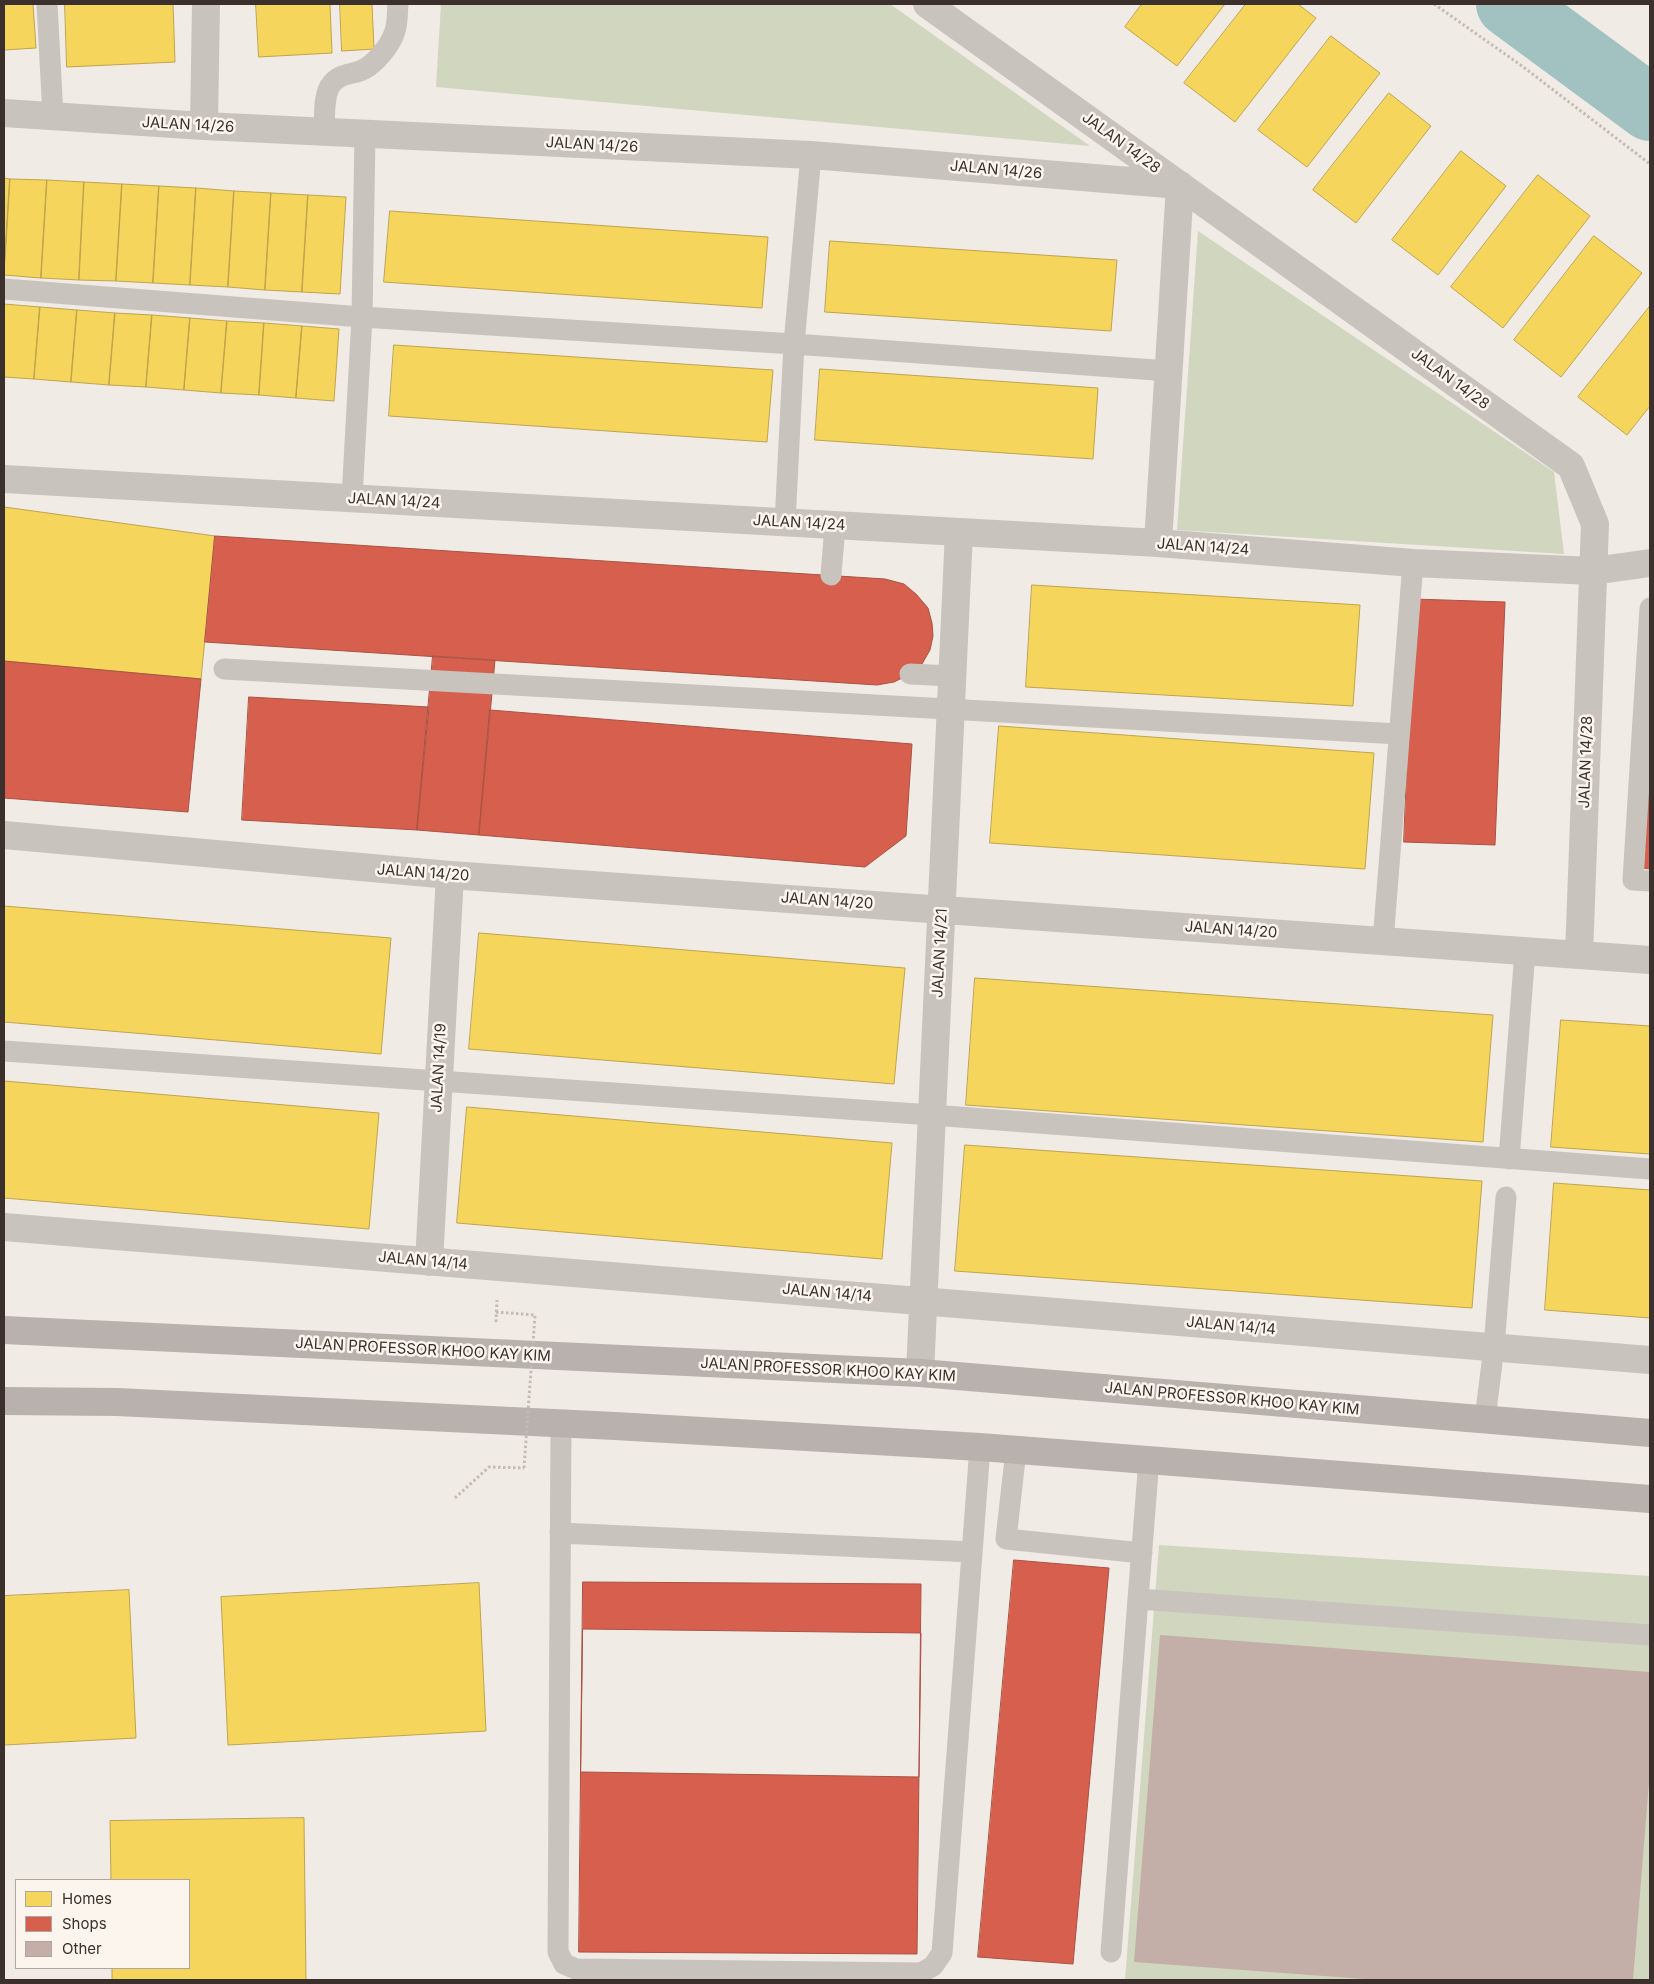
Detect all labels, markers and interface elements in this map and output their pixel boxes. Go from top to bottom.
street label: JALAN 14/28 [1078,109,1164,177]
street label: JALAN 14/26 [141,114,235,136]
street label: JALAN 14/26 [545,134,639,156]
street label: JALAN 14/26 [949,157,1043,183]
street label: JALAN 14/28 [1407,345,1493,413]
street label: JALAN 14/24 [347,490,441,512]
street label: JALAN 14/24 [752,512,846,534]
street label: JALAN 14/24 [1156,535,1250,559]
street label: JALAN 14/28 [1575,715,1597,809]
street label: JALAN 14/20 [376,861,470,885]
street label: JALAN 14/20 [780,889,874,913]
street label: JALAN 14/21 [929,908,951,998]
street label: JALAN 14/20 [1184,918,1278,942]
street label: JALAN 14/19 [428,1023,450,1113]
street label: JALAN 14/14 [377,1248,469,1274]
street label: JALAN 14/14 [781,1280,873,1306]
street label: JALAN 14/14 [1185,1313,1277,1339]
street label: JALAN PROFESSOR KHOO KAY KIM [295,1334,551,1366]
street label: JALAN PROFESSOR KHOO KAY KIM [700,1354,956,1386]
street label: JALAN PROFESSOR KHOO KAY KIM [1104,1379,1360,1419]
legend [15,1879,190,1969]
text: Homes [62,1889,112,1908]
text: Shops [62,1914,107,1933]
text: Other [62,1939,102,1958]

